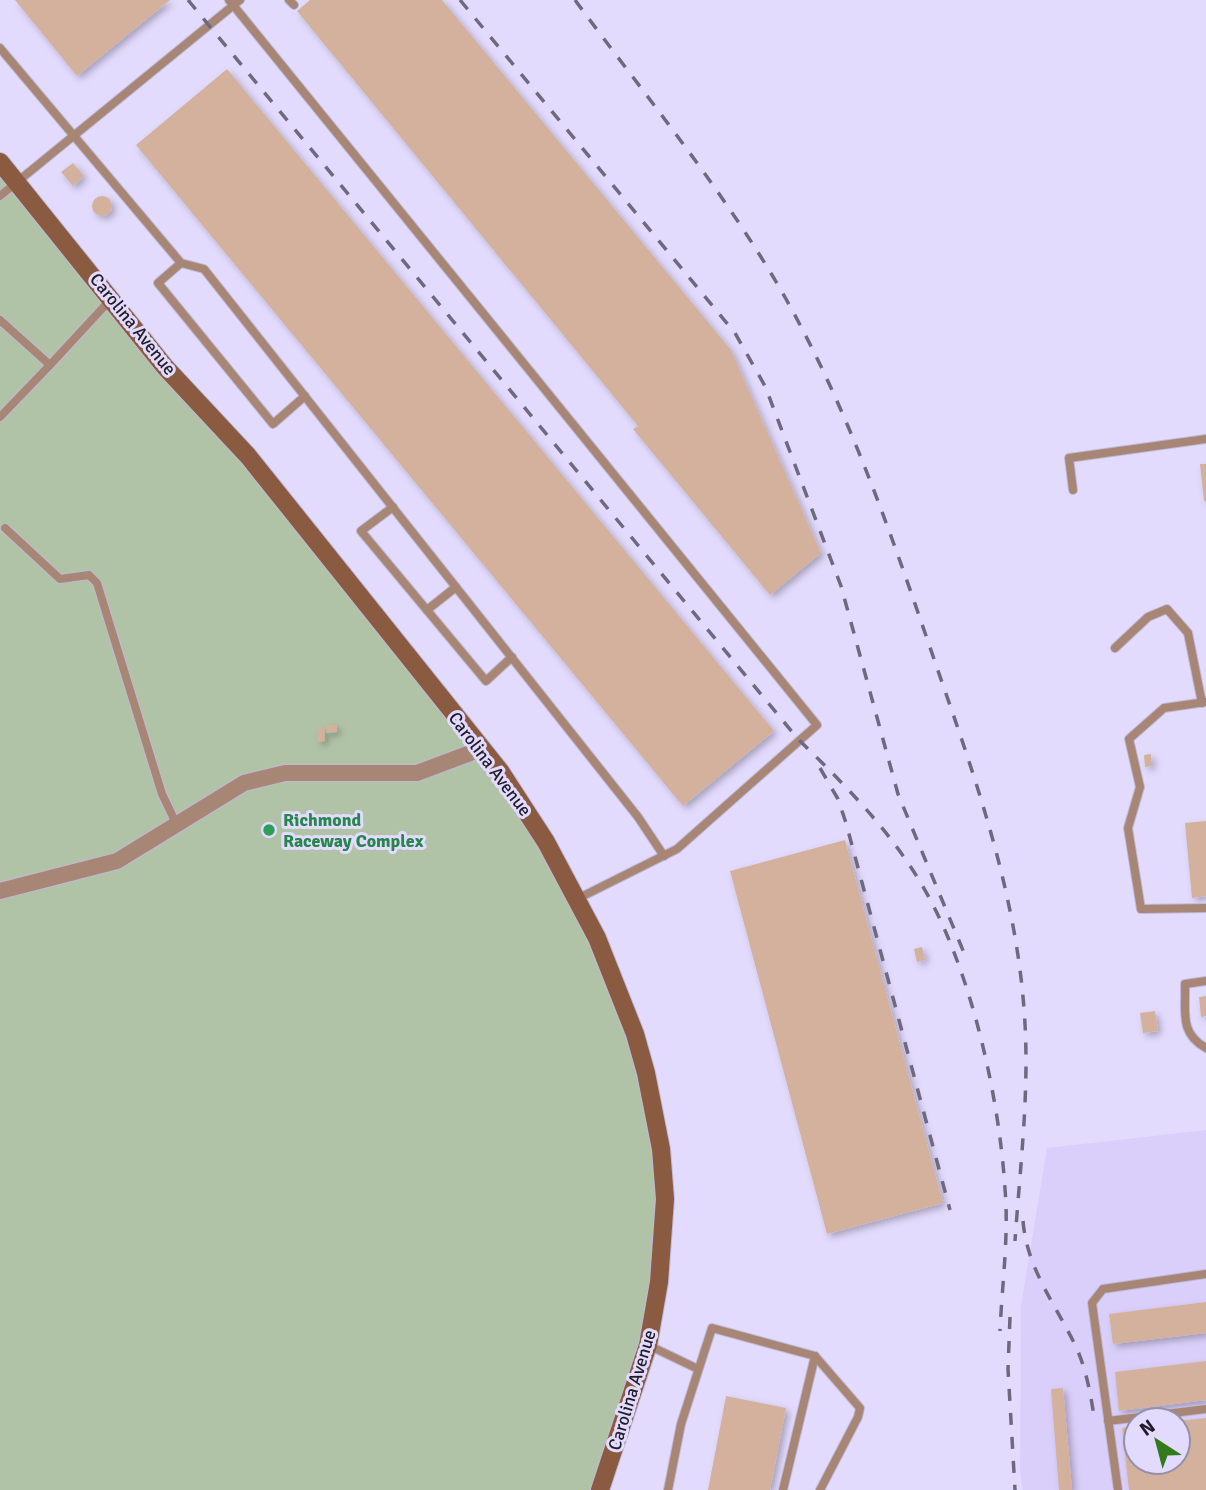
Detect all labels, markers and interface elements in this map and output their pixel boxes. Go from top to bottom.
street label: Carolina Avenue [85,269,181,379]
street label: Carolina Avenue [444,708,536,820]
place label: Richmond Raceway Complex [283,809,424,852]
marker: Richmond Raceway Complex [261,822,277,838]
street label: Carolina Avenue [603,1327,661,1453]
north arrow [1122,1406,1192,1476]
text: N [1135,1414,1160,1442]

